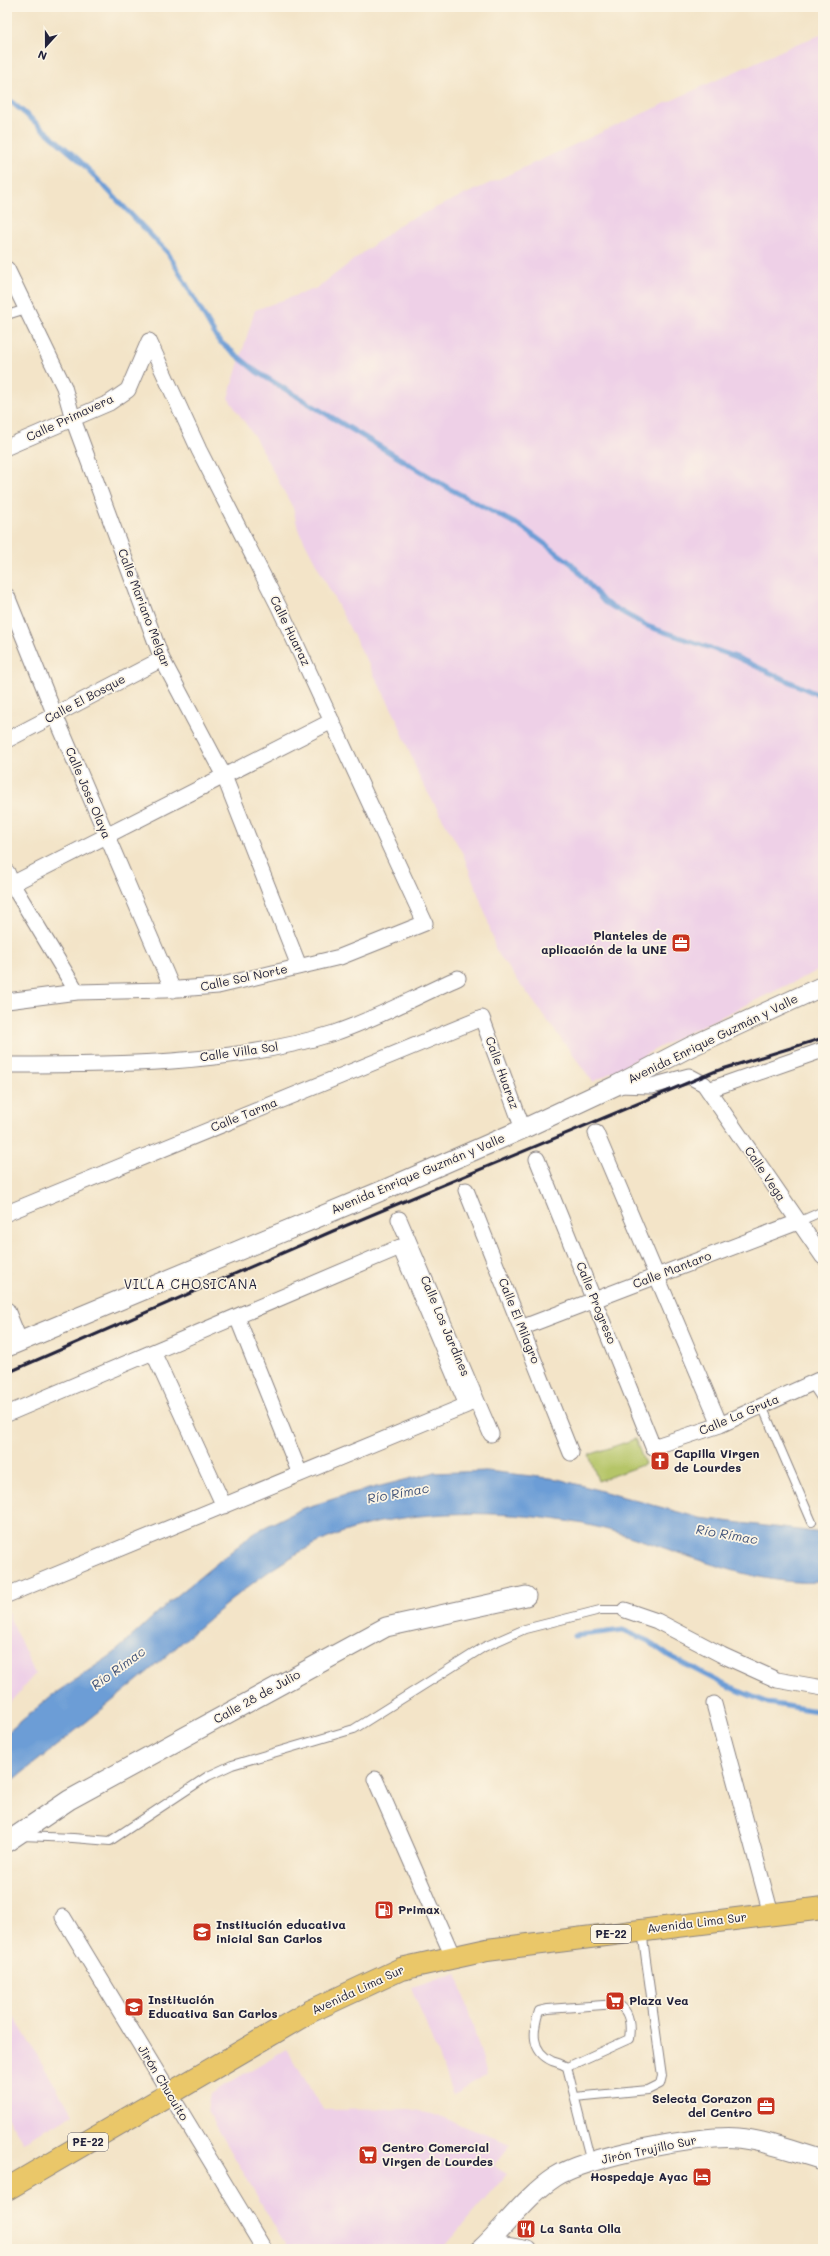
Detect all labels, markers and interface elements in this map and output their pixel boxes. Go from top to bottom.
north arrow [26,26,66,66]
text: N [36,47,49,64]
street label: Calle Primavera [23,390,116,444]
street label: Calle Mariano Melgar [115,546,175,669]
street label: Calle Huaraz [267,593,315,669]
street label: Calle El Bosque [41,670,128,726]
street label: Calle Jose Olaya [62,744,115,841]
place label: Planteles de aplicación de la UNE [541,927,667,957]
office icon: Planteles de aplicación de la UNE [670,932,692,954]
street label: Calle Sol Norte [199,960,289,994]
street label: Avenida Enrique Guzmán y Valle [625,990,800,1086]
street label: Calle Huaraz [482,1034,524,1111]
street label: Calle Villa Sol [199,1038,279,1064]
street label: Calle Tarma [208,1093,279,1135]
street label: Avenida Enrique Guzmán y Valle [328,1129,507,1217]
street label: Calle Vega [742,1143,790,1204]
street label: Calle Mantaro [630,1247,713,1291]
street label: Calle Progreso [573,1259,621,1346]
street label: Calle Los Jardines [418,1273,474,1378]
district label: VILLA CHOSICANA [124,1275,258,1292]
street label: Calle El Milagro [495,1275,544,1366]
street label: Calle La Gruta [696,1390,781,1438]
place label: Capilla Virgen de Lourdes [674,1445,760,1475]
church icon: Capilla Virgen de Lourdes [649,1450,671,1472]
water label: Río Rímac [366,1479,431,1506]
water label: Río Rímac [695,1520,760,1547]
water label: Río Rímac [87,1642,148,1693]
street label: Calle 28 de Julio [210,1666,303,1727]
fuel station icon: Primax [373,1899,395,1921]
place label: Primax [398,1901,440,1917]
street label: Avenida Lima Sur [646,1908,748,1936]
place label: Institución educativa inicial San Carlos [216,1916,346,1946]
school or university icon: Institución educativa inicial San Carlos [191,1921,213,1943]
road number: PE-22 [591,1925,631,1943]
street label: Avenida Lima Sur [309,1961,406,2018]
supermarket icon: Plaza Vea [604,1990,626,2012]
place label: Institución Educativa San Carlos [148,1991,277,2021]
place label: Plaza Vea [629,1992,689,2008]
school or university icon: Institución Educativa San Carlos [123,1996,145,2018]
street label: Jirón Chucuito [135,2042,193,2123]
place label: Selecta Corazon del Centro [652,2090,752,2120]
office icon: Selecta Corazon del Centro [755,2095,777,2117]
street label: Jirón Trujillo Sur [600,2131,698,2167]
road number: PE-22 [68,2133,108,2151]
place label: Centro Comercial Virgen de Lourdes [382,2139,493,2169]
supermarket icon: Centro Comercial Virgen de Lourdes [357,2144,379,2166]
hotel icon: Hospedaje Ayac [691,2166,713,2188]
place label: Hospedaje Ayac [590,2168,688,2184]
restaurant icon: La Santa Olla [515,2218,537,2240]
place label: La Santa Olla [540,2220,621,2236]

